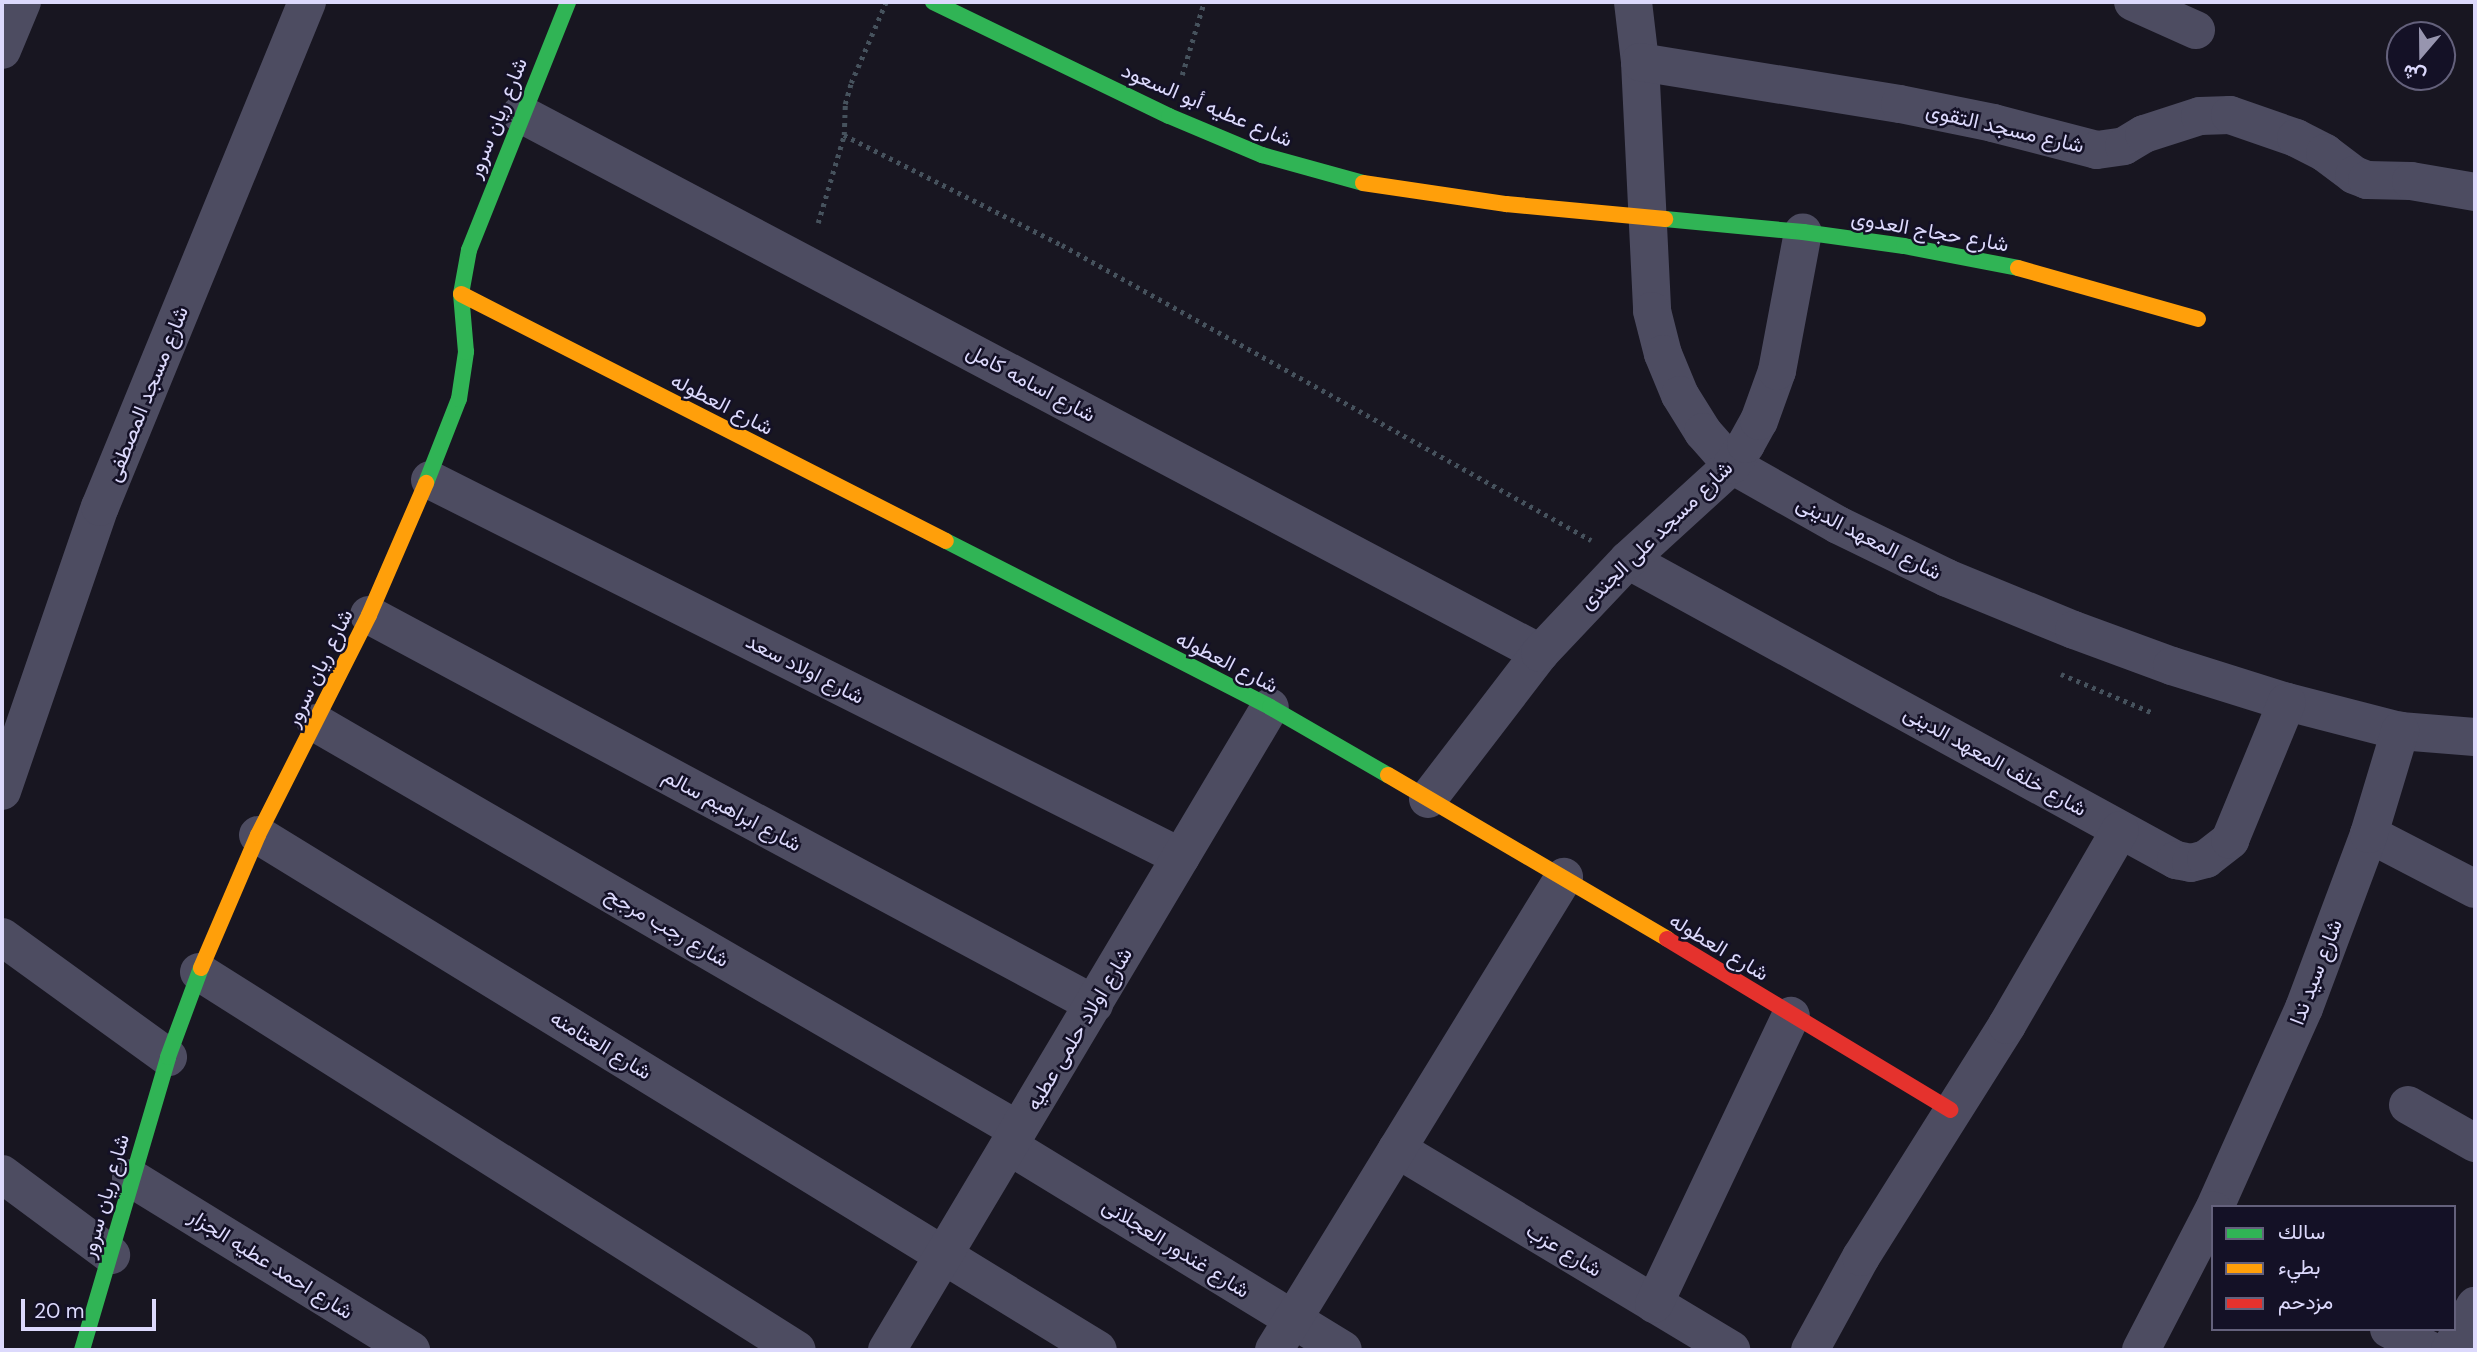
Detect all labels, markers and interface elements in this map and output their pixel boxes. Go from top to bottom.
north arrow [2386,21,2456,91]
street label: شارع ريان سرور [461,54,533,182]
street label: شارع عطيه أبو السعود [1118,58,1296,152]
text: ش [2399,59,2429,90]
street label: شارع مسجد التقوى [1924,98,2086,158]
street label: شارع حجاج العدوى [1849,205,2011,257]
street label: شارع مسجد المصطفى [100,303,194,485]
street label: شارع اسامه كامل [962,338,1100,428]
street label: شارع العطوله [667,368,777,440]
street label: شارع مسجد على الجندى [1574,455,1738,615]
street label: شارع المعهد الدينى [1792,491,1946,585]
street label: شارع ريان سرور [280,605,358,731]
street label: شارع العطوله [1172,626,1282,698]
street label: شارع اولاد سعد [742,628,868,710]
street label: شارع خلف المعهد الدينى [1899,700,2091,822]
street label: شارع ابراهيم سالم [659,763,805,857]
street label: شارع رجب مرجح [601,881,733,973]
street label: شارع العطوله [1665,908,1773,986]
street label: شارع سيد ندا [2284,916,2348,1028]
street label: شارع اولاد حلمى عطيه [1020,943,1138,1115]
street label: شارع العتامنه [546,1005,656,1085]
street label: شارع ريان سرور [75,1131,135,1261]
street label: شارع غندور العجلانى [1098,1193,1254,1303]
street label: شارع احمد عطيه الجزار [184,1203,358,1325]
legend [2211,1205,2456,1331]
street label: شارع عزب [1522,1218,1606,1282]
text: سالك [2278,1218,2325,1246]
text: بطيء [2278,1253,2321,1281]
scale bar [24,1286,159,1330]
text: مزدحم [2278,1288,2333,1316]
text: 20 m [34,1297,85,1325]

